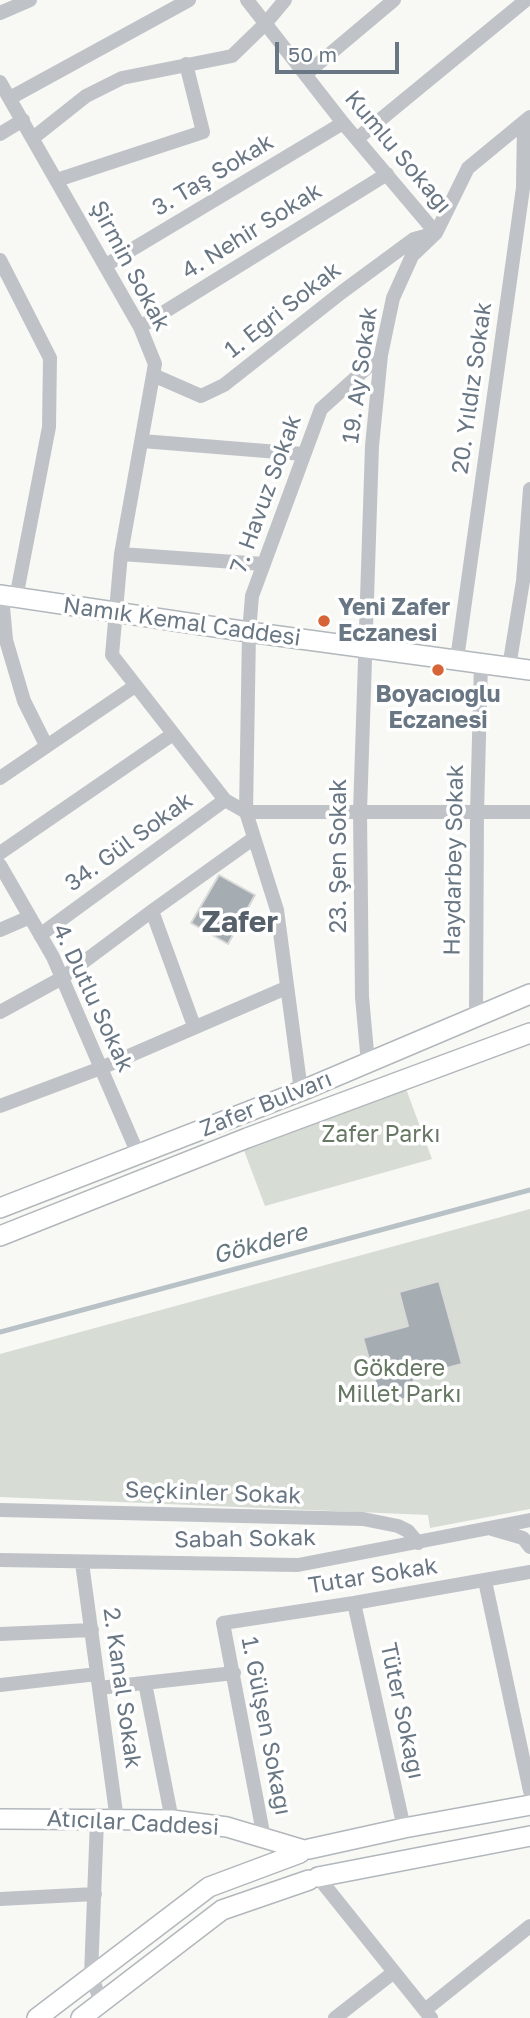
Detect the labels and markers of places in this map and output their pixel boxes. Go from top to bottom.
place label: Yeni Zafer Eczanesi [338,594,450,648]
marker: Yeni Zafer Eczanesi [316,613,332,629]
marker: Boyacıoğlu Eczanesi [430,662,446,678]
place label: Boyacıoğlu Eczanesi [376,681,500,735]

